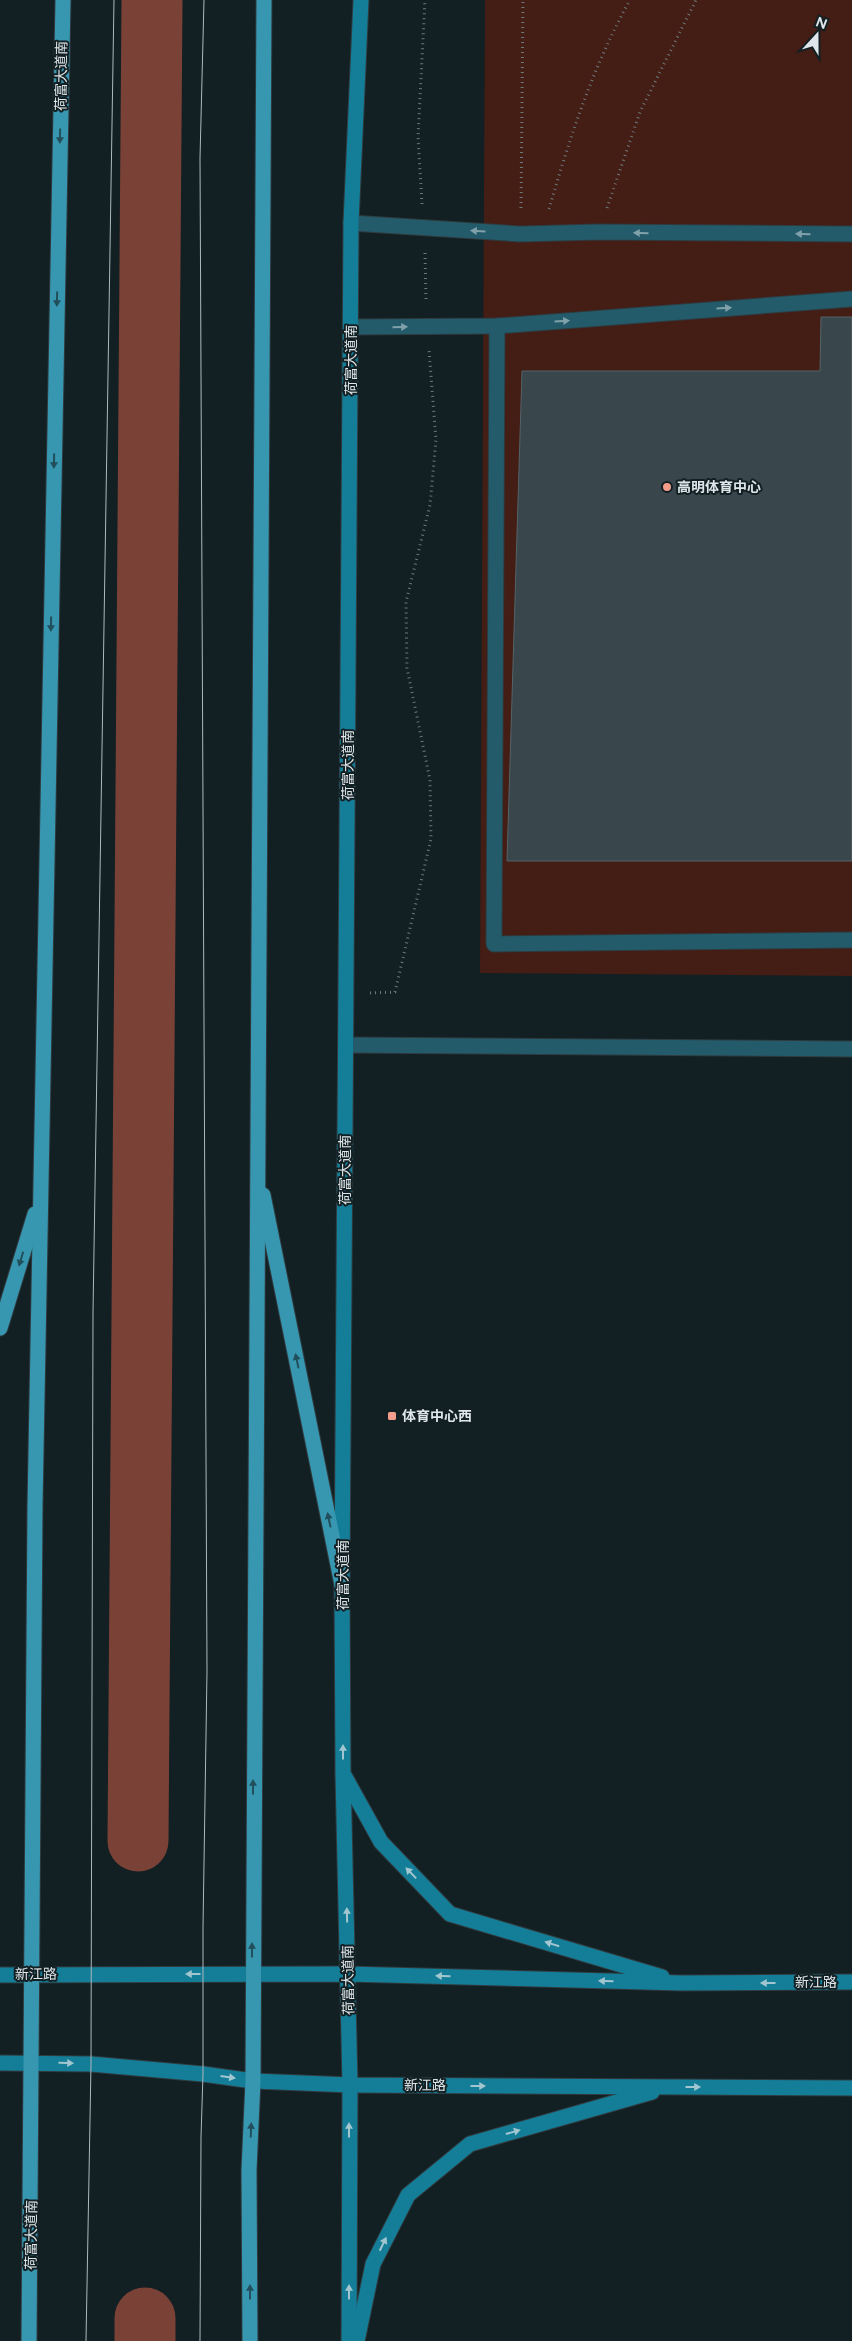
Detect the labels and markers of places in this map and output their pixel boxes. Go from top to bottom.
place label: 高明体育中心 [677,479,761,496]
marker: 高明体育中心 [661,481,673,493]
place label: 体育中心西 [402,1408,472,1425]
marker: 体育中心西 [386,1410,398,1422]

